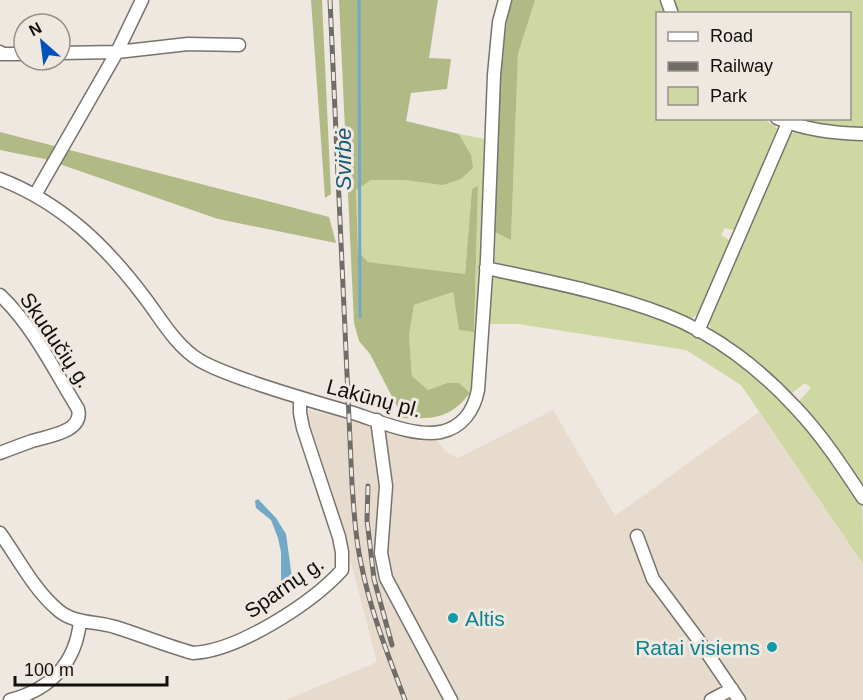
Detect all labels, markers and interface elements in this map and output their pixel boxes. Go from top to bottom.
north arrow [12,12,72,72]
legend [656,12,851,120]
text: N [26,19,44,39]
text: Road [710,26,753,46]
text: Railway [710,56,773,76]
text: Park [710,86,748,106]
water label: Svirbė [331,128,356,190]
street label: Skudučių g. [16,288,96,392]
street label: Lakūnų pl. [324,374,424,422]
street label: Sparnų g. [240,551,328,623]
place label: Altis [465,607,505,630]
marker: Altis [446,611,460,625]
place label: Ratai visiems [635,636,760,659]
marker: Ratai visiems [765,640,779,654]
scale bar [15,649,166,687]
text: 100 m [24,660,74,680]

